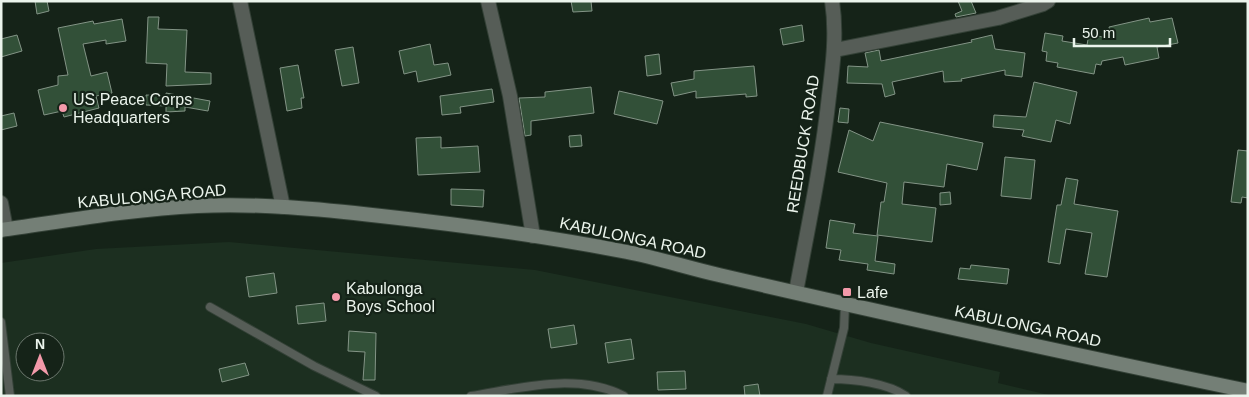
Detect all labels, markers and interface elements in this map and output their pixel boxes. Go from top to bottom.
scale bar [1074,15,1170,47]
text: 50 m [1082,24,1115,41]
street label: REEDBUCK ROAD [784,74,822,214]
place label: US Peace Corps Headquarters [73,91,192,126]
marker: US Peace Corps Headquarters [57,102,69,114]
street label: KABULONGA ROAD [77,181,227,211]
street label: KABULONGA ROAD [558,214,708,262]
place label: Kabulonga Boys School [346,280,435,315]
place label: Lafe [857,284,888,301]
marker: Lafe [841,286,853,298]
marker: Kabulonga Boys School [330,291,342,303]
street label: KABULONGA ROAD [953,302,1103,350]
north arrow [15,332,65,382]
text: N [35,336,45,352]

